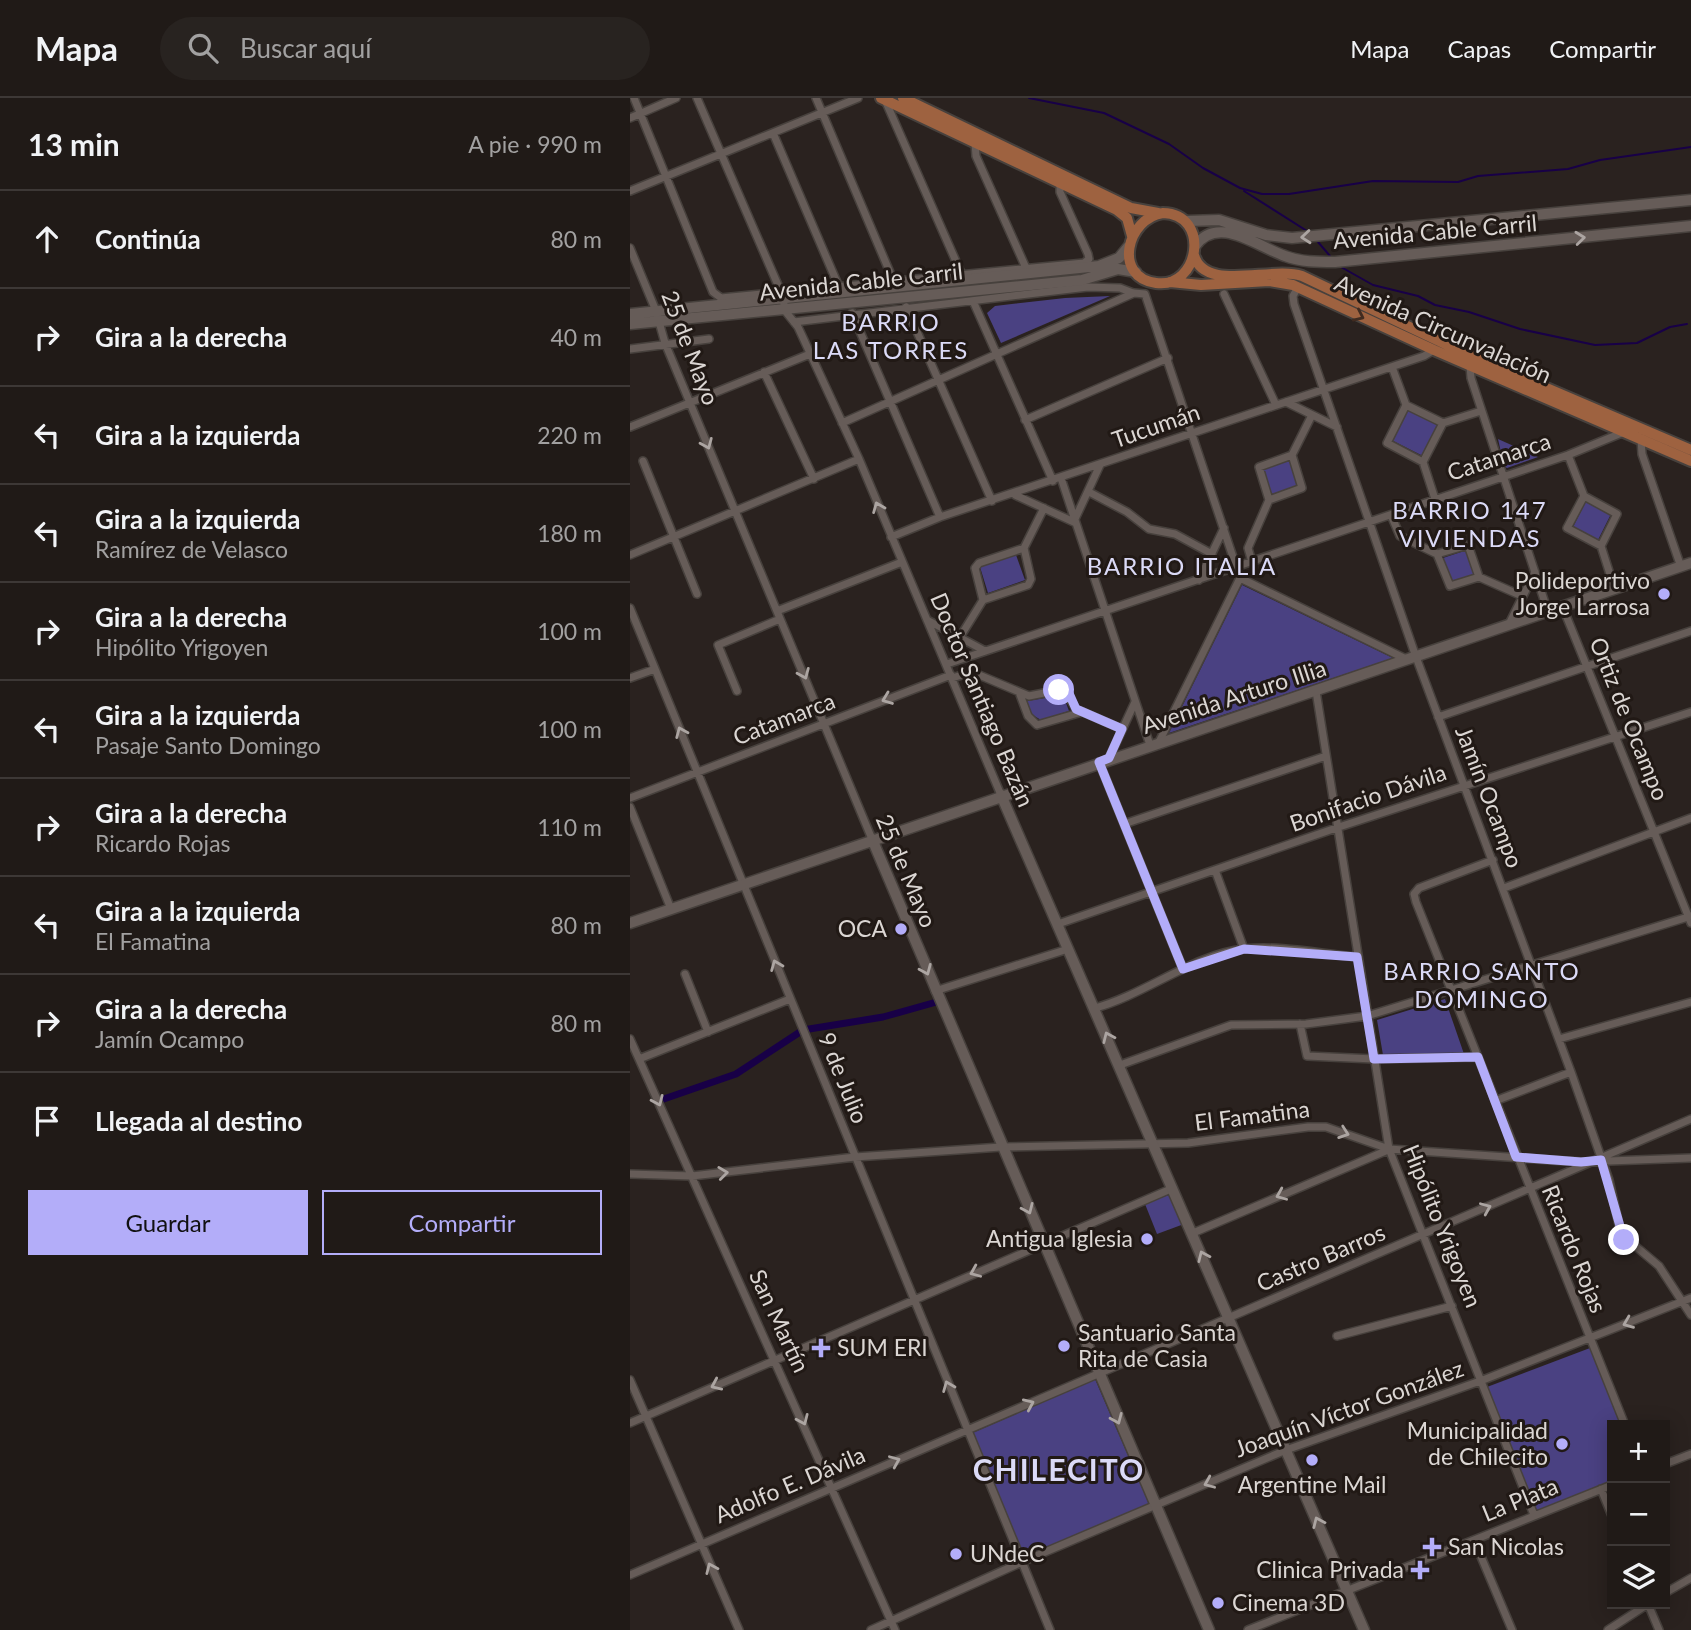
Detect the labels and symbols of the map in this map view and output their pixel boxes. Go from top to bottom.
street label: Avenida Cable Carril [1332,208,1538,254]
one-way arrow [1300,229,1311,244]
one-way arrow [1575,231,1586,246]
street label: Avenida Cable Carril [758,256,964,306]
street label: Avenida Circunvalación [1331,268,1556,389]
street label: 25 de Mayo [656,287,726,409]
district label: BARRIO LAS TORRES [813,307,969,364]
one-way arrow [1352,307,1364,321]
street label: Tucumán [1108,397,1203,453]
street label: Catamarca [1443,426,1554,486]
one-way arrow [699,436,713,449]
district label: BARRIO 147 VIVIENDAS [1392,495,1548,552]
one-way arrow [872,501,886,514]
district label: BARRIO ITALIA [1087,551,1277,580]
place label: Polideportivo Jorge Larrosa [1515,566,1650,620]
marker: Polideportivo Jorge Larrosa [1656,586,1672,602]
street label: Doctor Santiago Bazán [925,588,1041,811]
street label: Ortiz de Ocampo [1584,633,1675,804]
street label: Avenida Arturo Illia [1138,653,1329,739]
one-way arrow [795,668,809,680]
route start [1043,674,1074,705]
street label: Catamarca [729,686,839,750]
one-way arrow [882,691,894,705]
street label: Jamín Ocampo [1450,722,1530,871]
one-way arrow [675,726,689,739]
street label: Bonifacio Dávila [1286,757,1450,837]
street label: 25 de Mayo [871,810,943,931]
place label: OCA [838,914,887,942]
marker: OCA [893,921,909,937]
district label: BARRIO SANTO DOMINGO [1383,956,1581,1013]
one-way arrow [770,960,784,972]
one-way arrow [918,963,932,975]
street label: 9 de Julio [813,1028,875,1127]
one-way arrow [1102,1032,1116,1045]
one-way arrow [650,1094,664,1106]
street label: El Famatina [1193,1094,1311,1136]
one-way arrow [1337,1125,1349,1139]
street label: Hipólito Yrigoyen [1397,1140,1488,1311]
one-way arrow [717,1165,728,1180]
street label: Ricardo Rojas [1537,1181,1613,1317]
one-way arrow [1276,1187,1288,1201]
one-way arrow [1020,1202,1034,1214]
one-way arrow [1479,1203,1491,1217]
street label: Castro Barros [1252,1217,1389,1297]
place label: Antigua Iglesia [986,1224,1133,1252]
route end [1608,1224,1639,1255]
marker: Antigua Iglesia [1139,1231,1155,1247]
one-way arrow [1197,1251,1211,1263]
one-way arrow [970,1264,982,1278]
street label: San Martín [744,1265,816,1376]
one-way arrow [1622,1315,1634,1329]
place label: Santuario Santa Rita de Casia [1078,1318,1236,1372]
place label: SUM ERI [837,1333,928,1361]
marker: SUM ERI [811,1338,831,1358]
marker: Santuario Santa Rita de Casia [1056,1338,1072,1354]
street label: Joaquín Víctor González [1230,1354,1467,1463]
one-way arrow [711,1377,723,1391]
one-way arrow [943,1381,957,1393]
one-way arrow [1022,1398,1034,1412]
one-way arrow [1109,1411,1123,1424]
one-way arrow [795,1412,809,1425]
place label: Municipalidad de Chilecito [1407,1416,1548,1470]
marker: Municipalidad de Chilecito [1554,1436,1570,1452]
street label: Adolfo E. Dávila [710,1440,869,1528]
district label: CHILECITO [973,1451,1145,1487]
marker: Argentine Mail [1304,1452,1320,1468]
one-way arrow [889,1456,901,1470]
place label: Argentine Mail [1238,1470,1386,1498]
street label: La Plata [1478,1471,1562,1527]
one-way arrow [1204,1475,1217,1489]
one-way arrow [1312,1517,1326,1530]
place label: San Nicolas [1448,1532,1564,1560]
marker: San Nicolas [1422,1537,1442,1557]
place label: UNdeC [970,1539,1044,1567]
marker: UNdeC [948,1546,964,1562]
place label: Clinica Privada [1256,1555,1404,1583]
marker: Clinica Privada [1410,1560,1430,1580]
one-way arrow [706,1562,720,1574]
place label: Cinema 3D [1232,1588,1345,1616]
marker: Cinema 3D [1210,1595,1226,1611]

